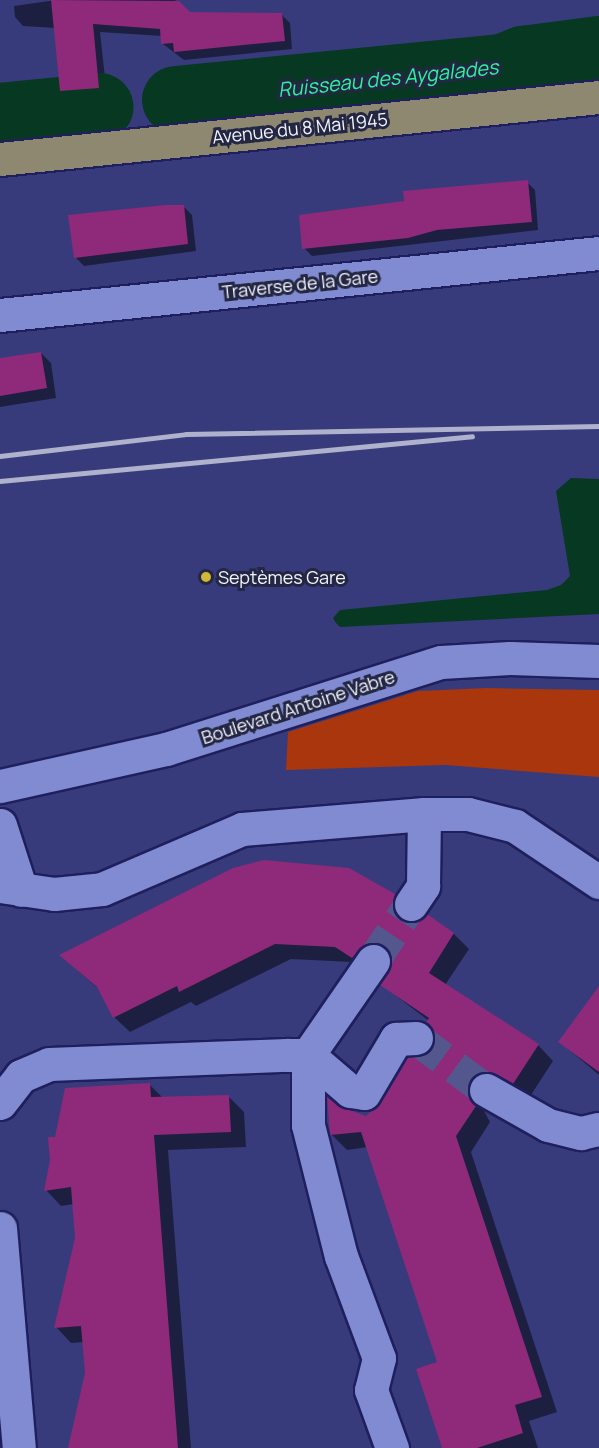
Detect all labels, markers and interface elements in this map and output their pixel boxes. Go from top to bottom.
water label: Ruisseau des Aygalades [277,54,499,102]
street label: Avenue du 8 Mai 1945 [211,108,389,148]
street label: Traverse de la Gare [221,265,379,303]
place label: Septèmes Gare [218,566,346,588]
marker: Septèmes Gare [199,570,213,584]
street label: Boulevard Antoine Vabre [199,666,397,748]

